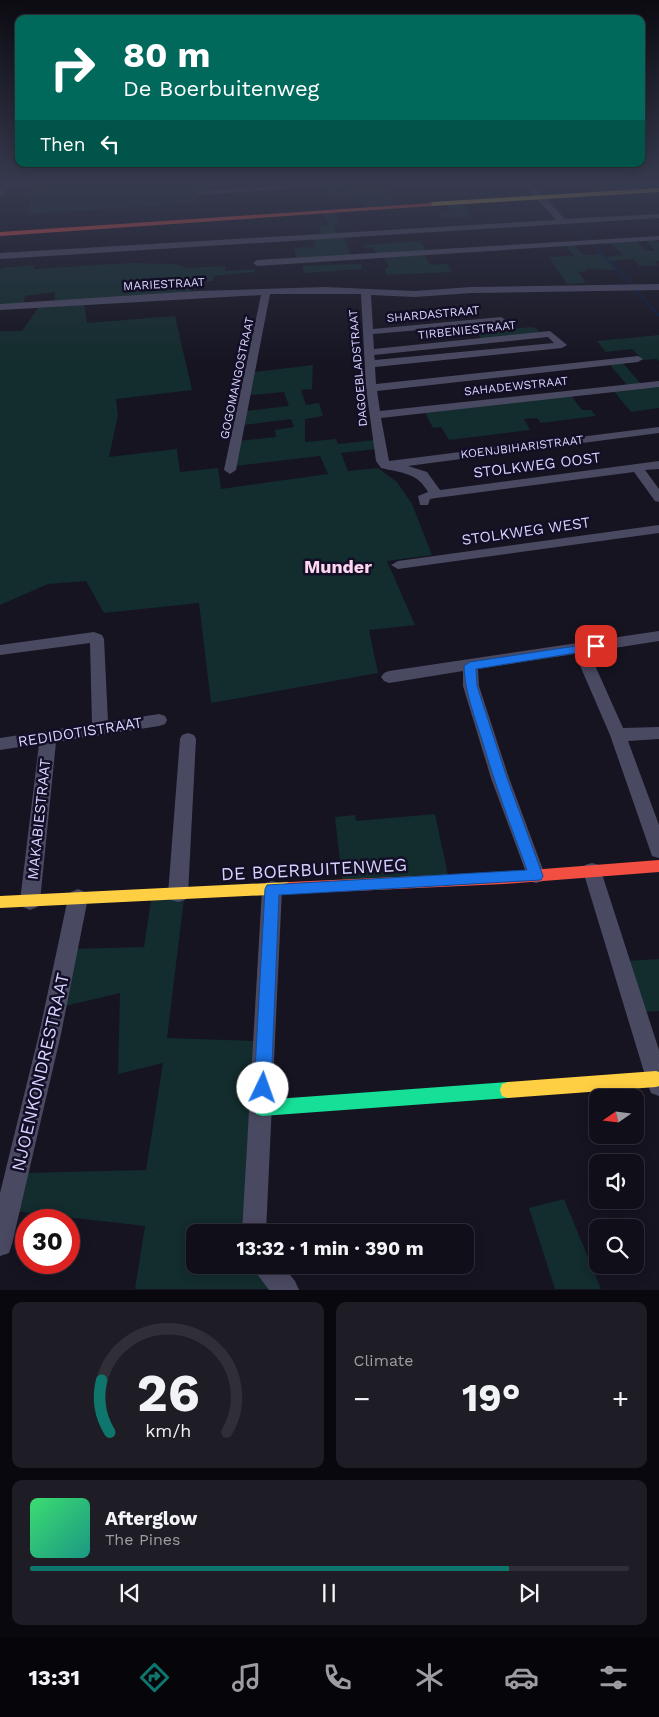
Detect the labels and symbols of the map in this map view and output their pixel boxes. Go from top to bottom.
street label: MARIESTRAAT [123,275,205,293]
street label: SHARDASTRAAT [386,303,480,325]
street label: DAGOEBLADSTRAAT [346,309,370,427]
street label: GOGOMANGOSTRAAT [217,316,257,440]
street label: TIRBENIESTRAAT [417,318,517,342]
street label: SAHADEWSTRAAT [463,374,569,398]
street label: KOENJBIHARISTRAAT [460,432,584,462]
street label: STOLKWEG OOST [472,448,602,482]
street label: STOLKWEG WEST [461,513,591,549]
district label: Munder [304,556,372,577]
pin [575,625,617,667]
street label: REDIDOTISTRAAT [17,713,143,751]
street label: MAKABIESTRAAT [24,757,54,881]
street label: DE BOERBUITENWEG [220,854,408,884]
street label: NJOENKONDRESTRAAT [7,971,73,1173]
position arrow [236,1061,288,1113]
north arrow [589,1089,644,1144]
speed limit sign: 30 [15,1209,80,1274]

